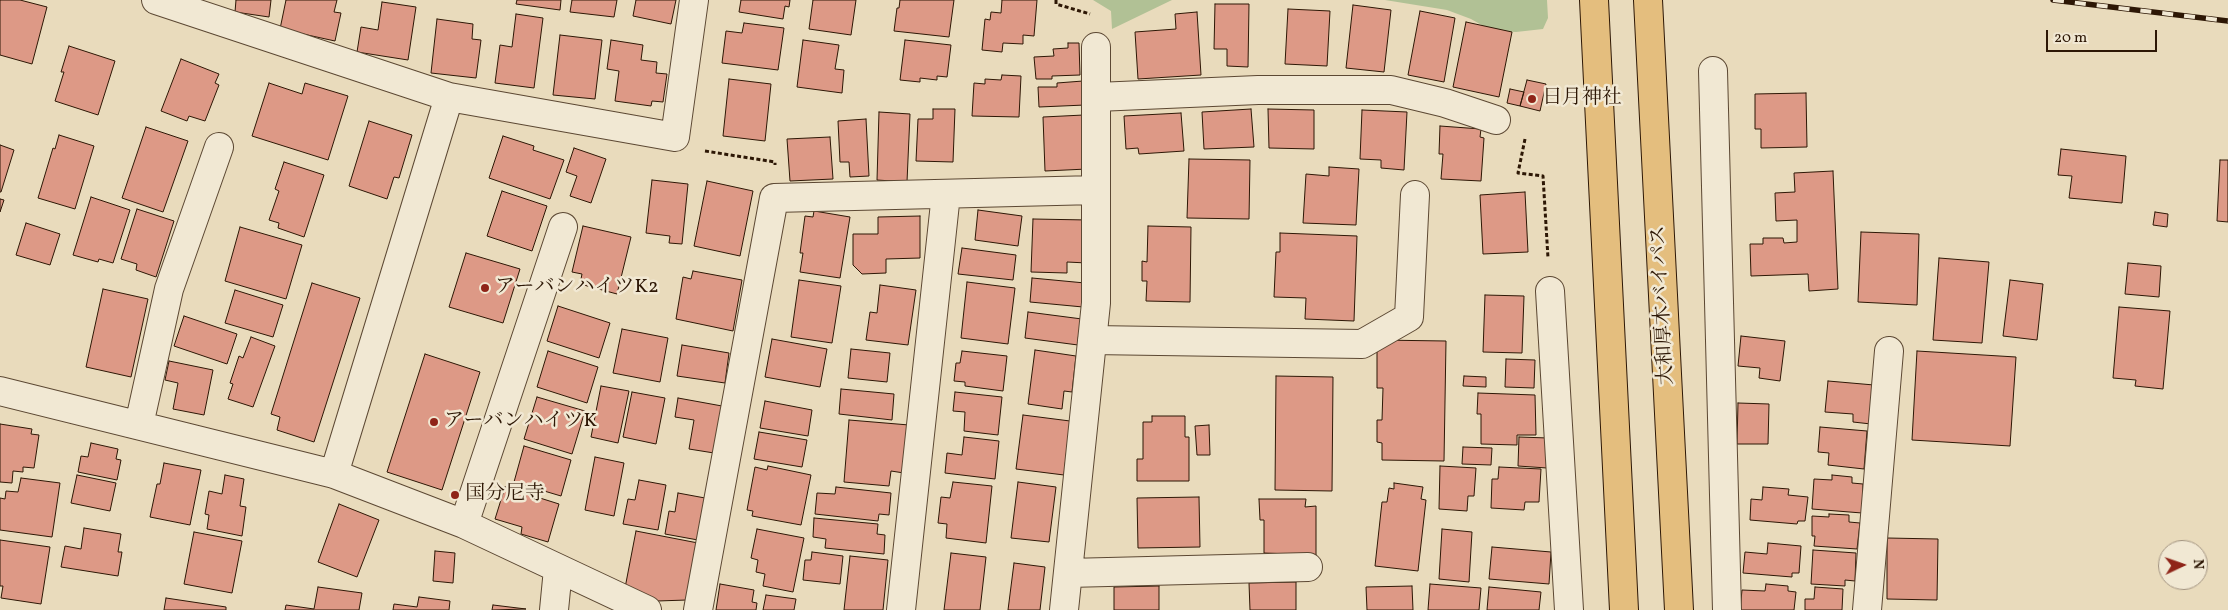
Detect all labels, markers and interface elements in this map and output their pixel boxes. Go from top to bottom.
scale bar [2048,20,2159,52]
text: 20 m [2054,28,2087,49]
place label: 日月神社 [1542,87,1622,111]
marker: 日月神社 [1526,93,1538,105]
street label: 大和厚木バイパス [1648,224,1680,386]
place label: アーバンハイツK2 [495,276,659,300]
marker: アーバンハイツK2 [479,282,491,294]
place label: アーバンハイツK [444,410,597,434]
marker: アーバンハイツK [428,416,440,428]
place label: 国分尼寺 [465,483,545,507]
marker: 国分尼寺 [449,489,461,501]
north arrow [2158,540,2208,590]
text: N [2188,559,2207,570]

